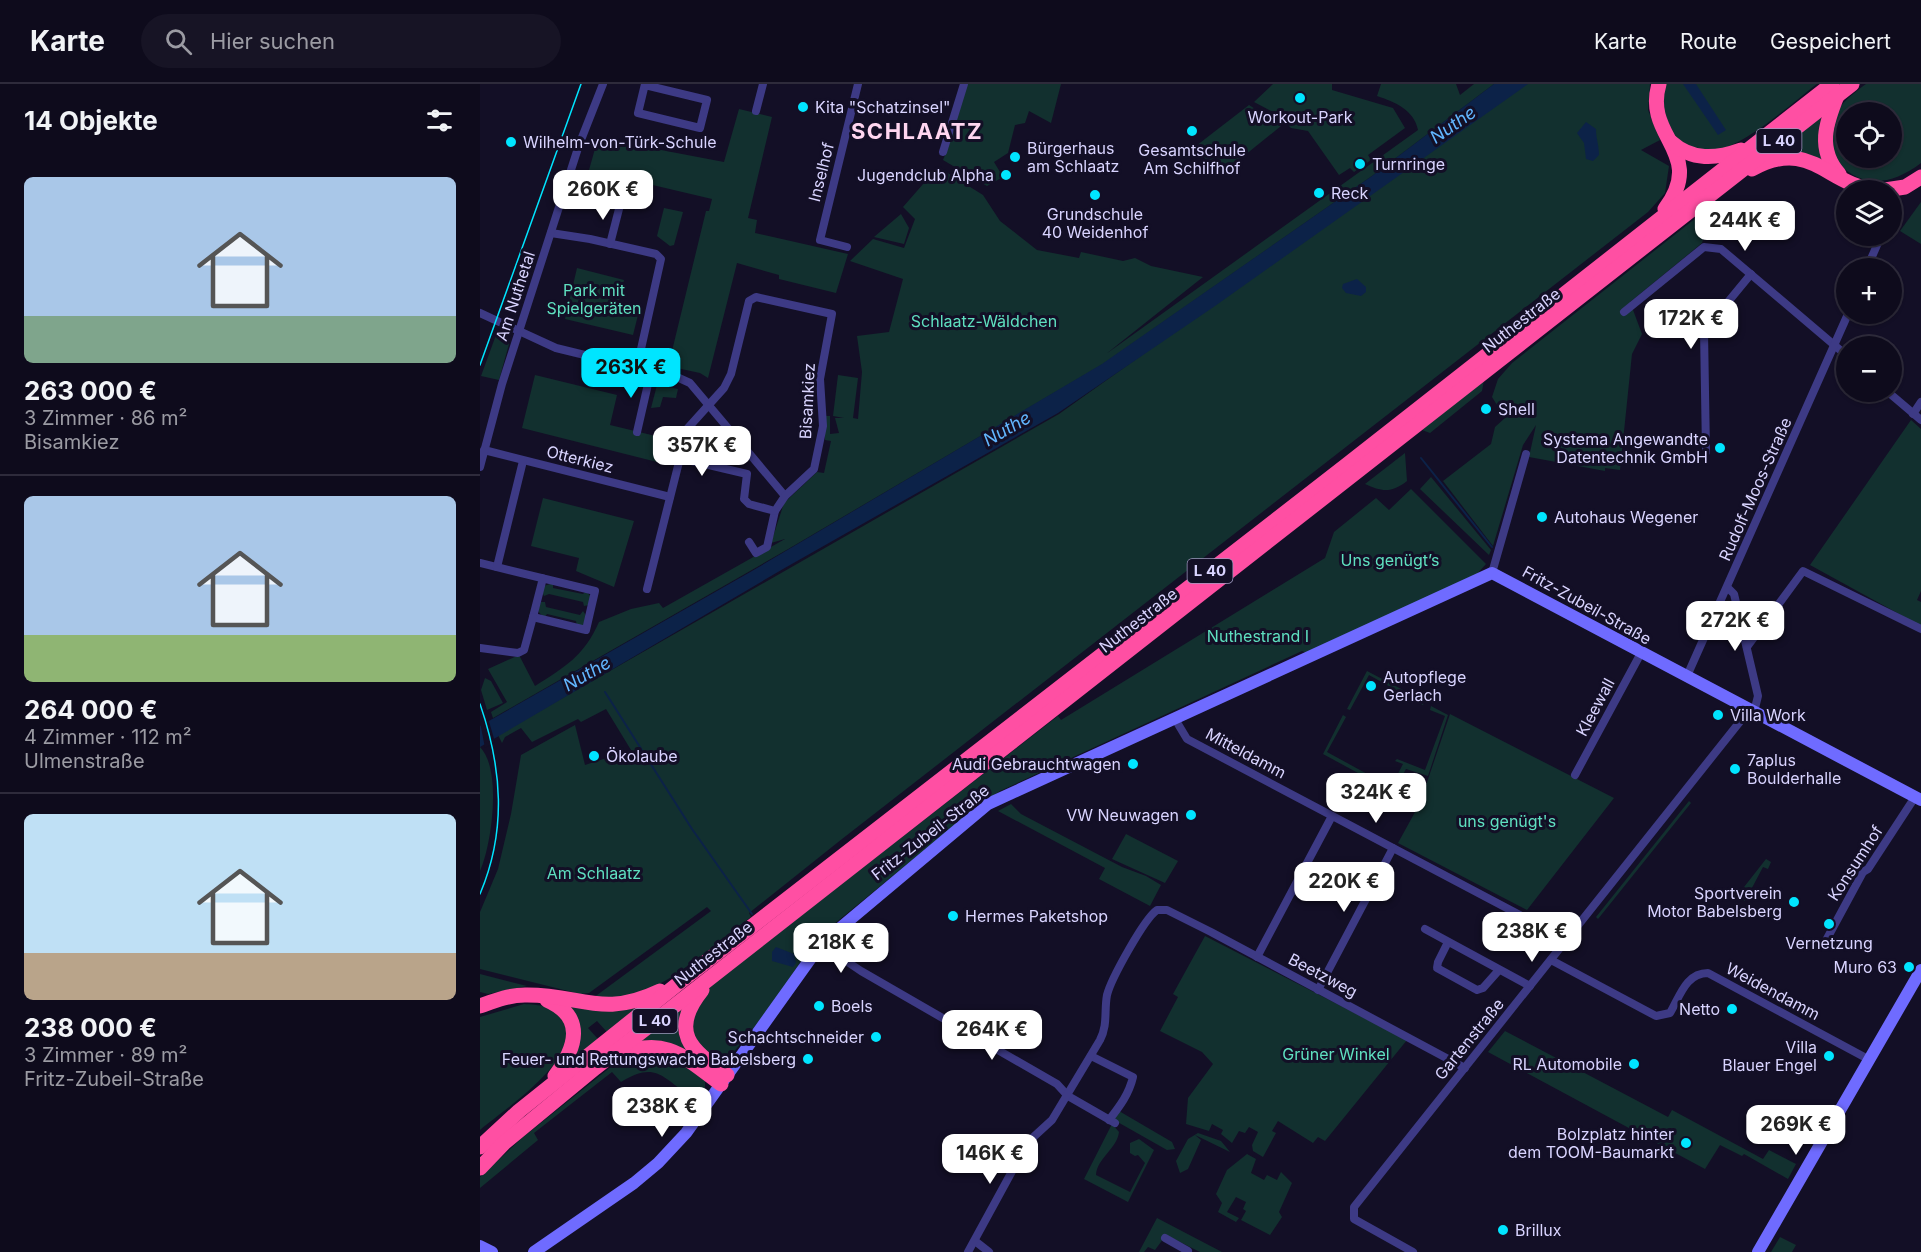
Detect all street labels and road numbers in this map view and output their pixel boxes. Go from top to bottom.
road number: L 40 [1756,129,1802,153]
street label: Inselhof [804,140,838,204]
street label: Am Nuthetal [491,249,539,343]
street label: Nuthestraße [1478,283,1564,357]
street label: Bisamkiez [795,362,819,440]
street label: Rudolf-Moos-Straße [1714,414,1796,564]
street label: Otterkiez [544,441,616,477]
road number: L 40 [1188,559,1232,583]
street label: Fritz-Zubeil-Straße [1519,561,1655,649]
street label: Nuthestraße [1095,583,1181,657]
street label: Kleewall [1571,675,1619,739]
street label: Mitteldamm [1202,723,1290,783]
street label: Fritz-Zubeil-Straße [867,780,993,884]
street label: Konsumhof [1823,821,1887,905]
street label: Nuthestraße [670,916,756,990]
street label: Beetzweg [1285,949,1361,1001]
street label: Weidendamm [1723,958,1823,1024]
street label: Gartenstraße [1430,994,1508,1084]
road number: L 40 [632,1009,678,1033]

